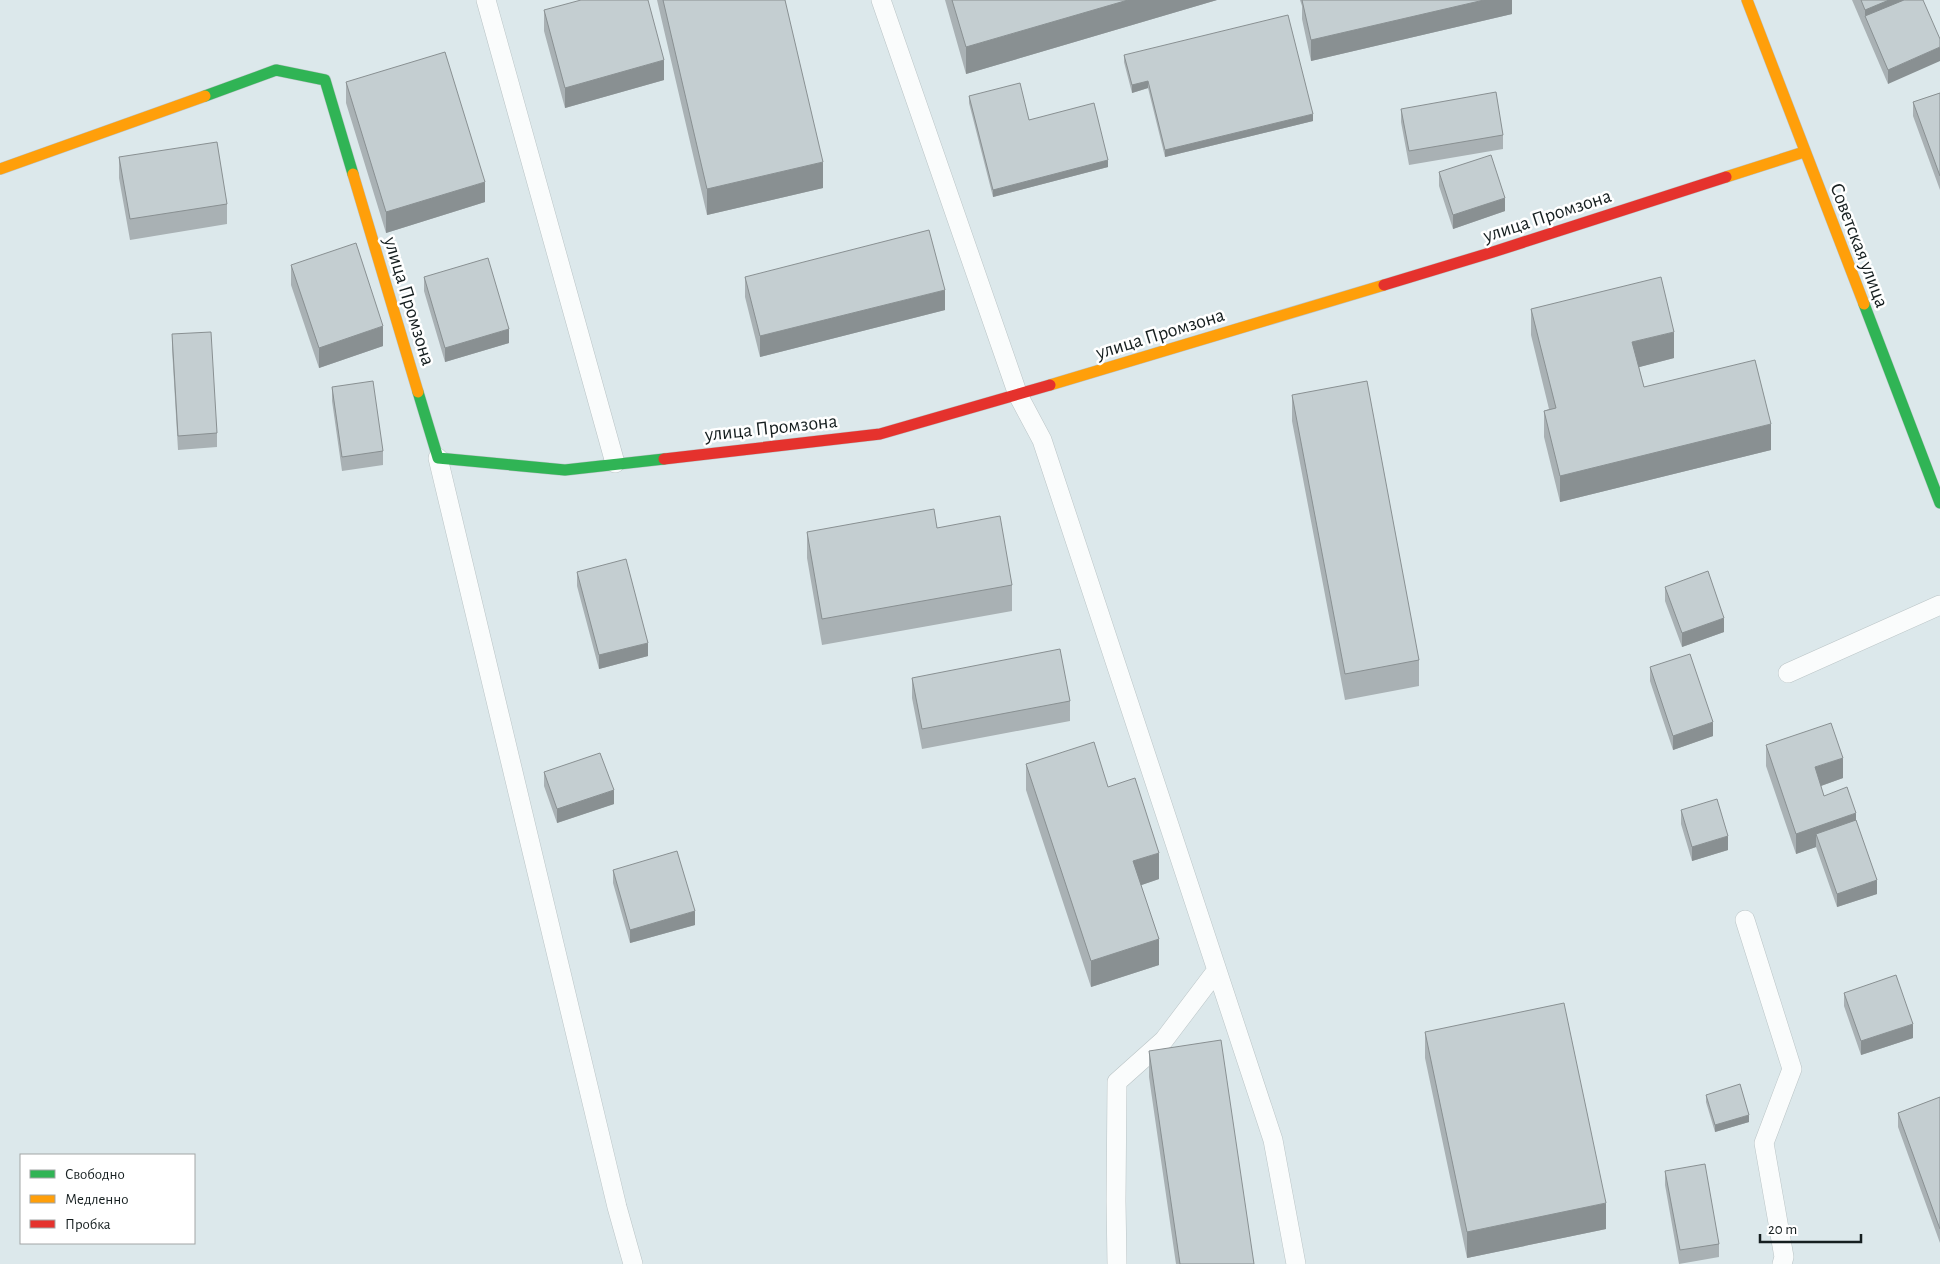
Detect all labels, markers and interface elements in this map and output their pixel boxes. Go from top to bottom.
street label: Советская улица [1826,180,1892,310]
street label: улица Промзона [1480,186,1614,246]
street label: улица Промзона [380,234,438,368]
street label: улица Промзона [1093,305,1227,363]
street label: улица Промзона [703,411,838,445]
legend [20,1154,195,1244]
text: Свободно [65,1167,125,1182]
text: Медленно [65,1192,129,1207]
scale bar [1760,1212,1861,1244]
text: Пробка [65,1217,111,1232]
text: 20 m [1768,1222,1797,1237]

